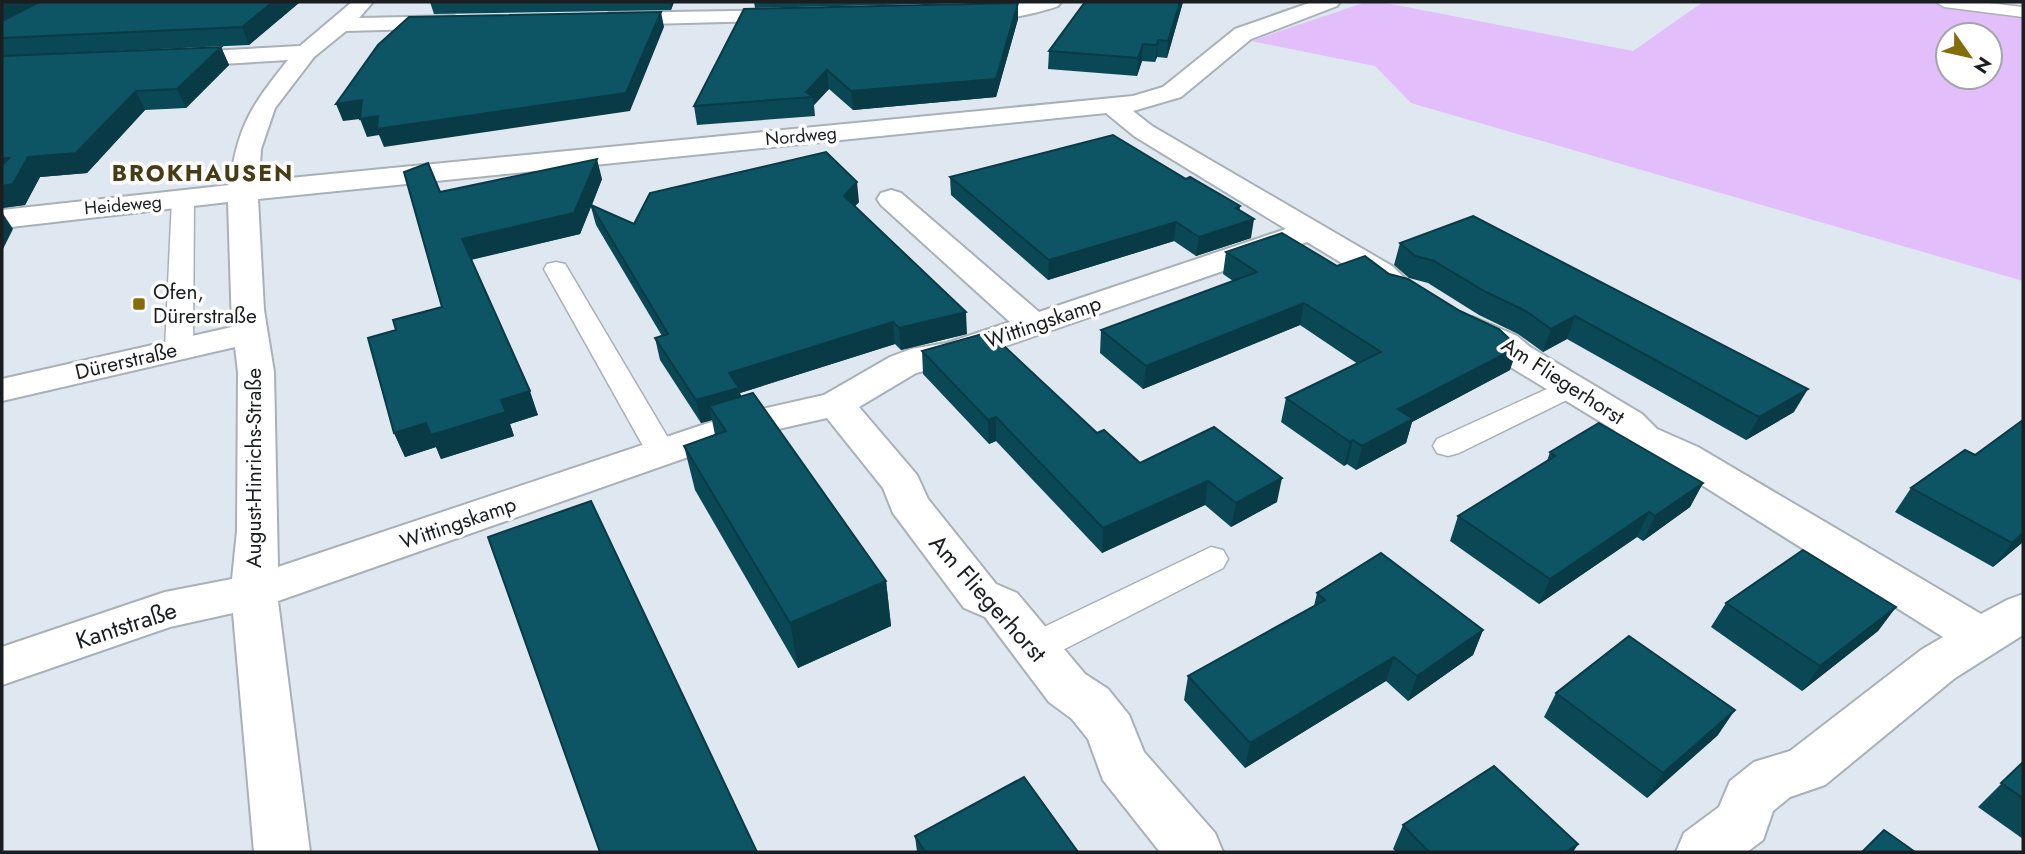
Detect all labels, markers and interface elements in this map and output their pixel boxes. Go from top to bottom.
north arrow [1934,21,2004,91]
text: N [1967,51,1998,79]
street label: Nordweg [764,120,838,152]
district label: BROKHAUSEN [112,156,294,190]
street label: Heideweg [83,189,163,221]
place label: Ofen, Dürerstraße [153,277,257,331]
street label: Wittingskamp [981,288,1105,356]
marker: Ofen, Dürerstraße [131,296,147,312]
street label: Am Fliegerhorst [1496,330,1630,432]
street label: Dürerstraße [72,335,180,387]
street label: August-Hinrichs-Straße [239,368,269,568]
street label: Wittingskamp [396,489,520,557]
street label: Am Fliegerhorst [921,526,1055,670]
street label: Kantstraße [71,592,181,658]

